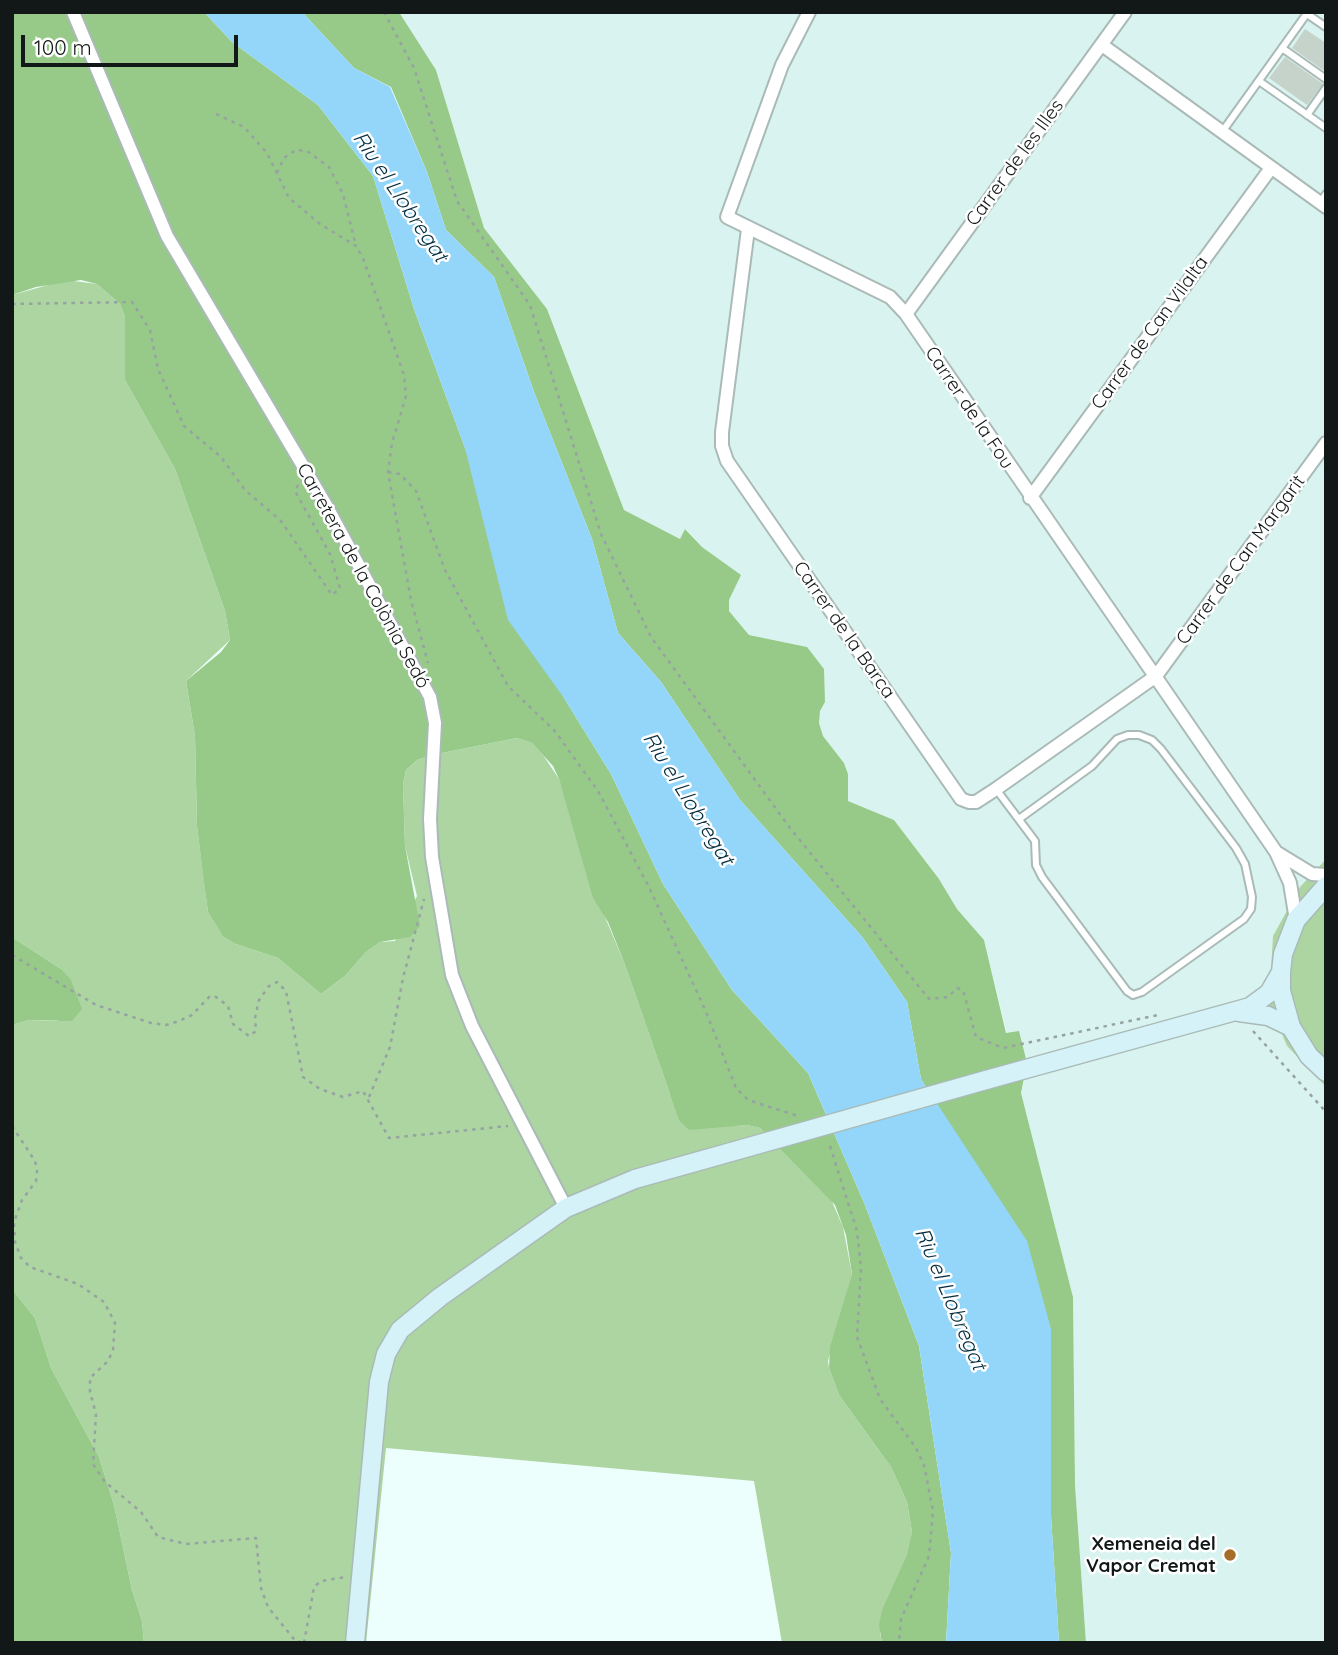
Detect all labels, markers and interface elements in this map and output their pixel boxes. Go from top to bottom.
scale bar [24,21,242,65]
text: 100 m [34,34,92,60]
street label: Carrer de les Illes [961,95,1069,231]
water label: Riu el Llobregat [347,127,453,267]
street label: Carrer de Can Vilalta [1087,252,1213,414]
street label: Carrer de la Fou [920,343,1018,473]
street label: Carretera de la Colònia Sedó [291,459,435,693]
street label: Carrer de Can Margarit [1172,471,1310,649]
street label: Carrer de la Barca [788,557,900,703]
water label: Riu el Llobregat [637,728,739,870]
water label: Riu el Llobregat [909,1224,991,1374]
place label: Xemeneia del Vapor Cremat [1086,1533,1216,1577]
marker: Xemeneia del Vapor Cremat [1222,1547,1238,1563]

